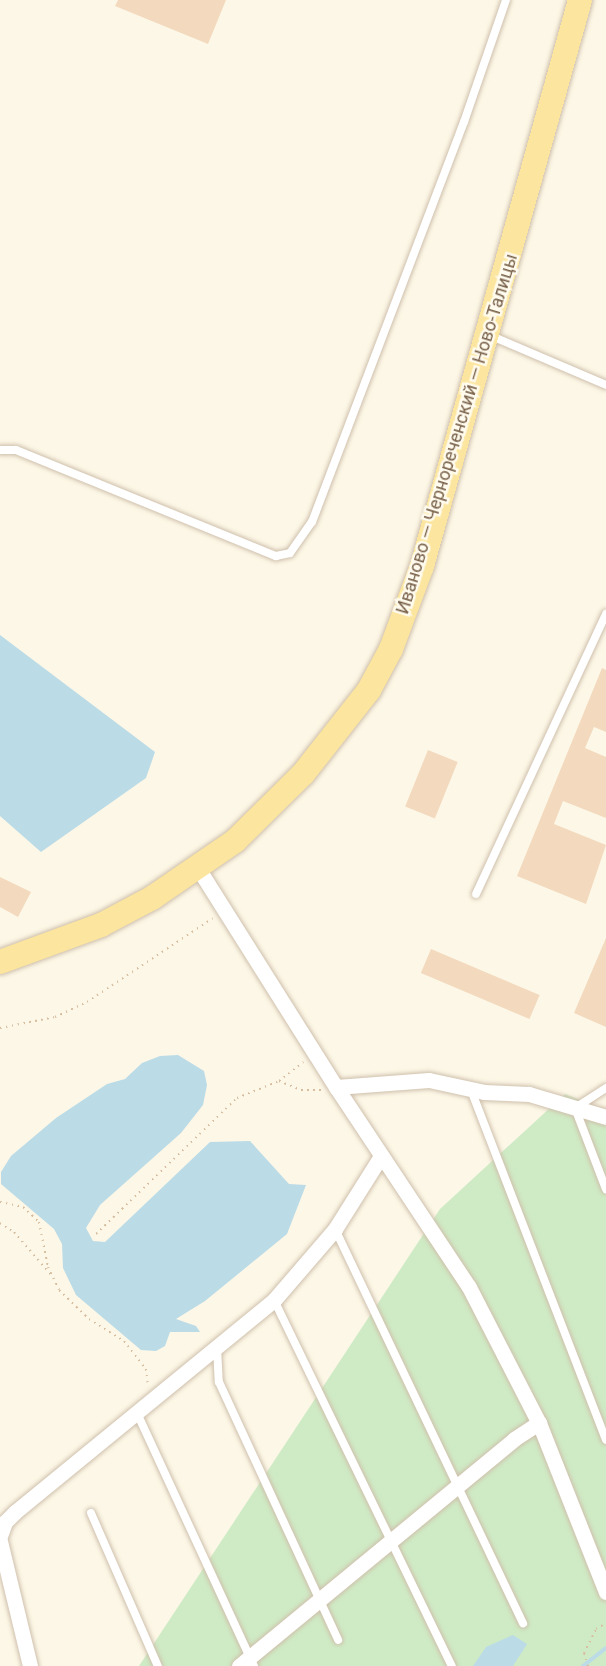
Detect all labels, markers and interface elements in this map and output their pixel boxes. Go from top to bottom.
street label: Иваново — Чернореченский — Ново-Талицы [392,251,522,617]

